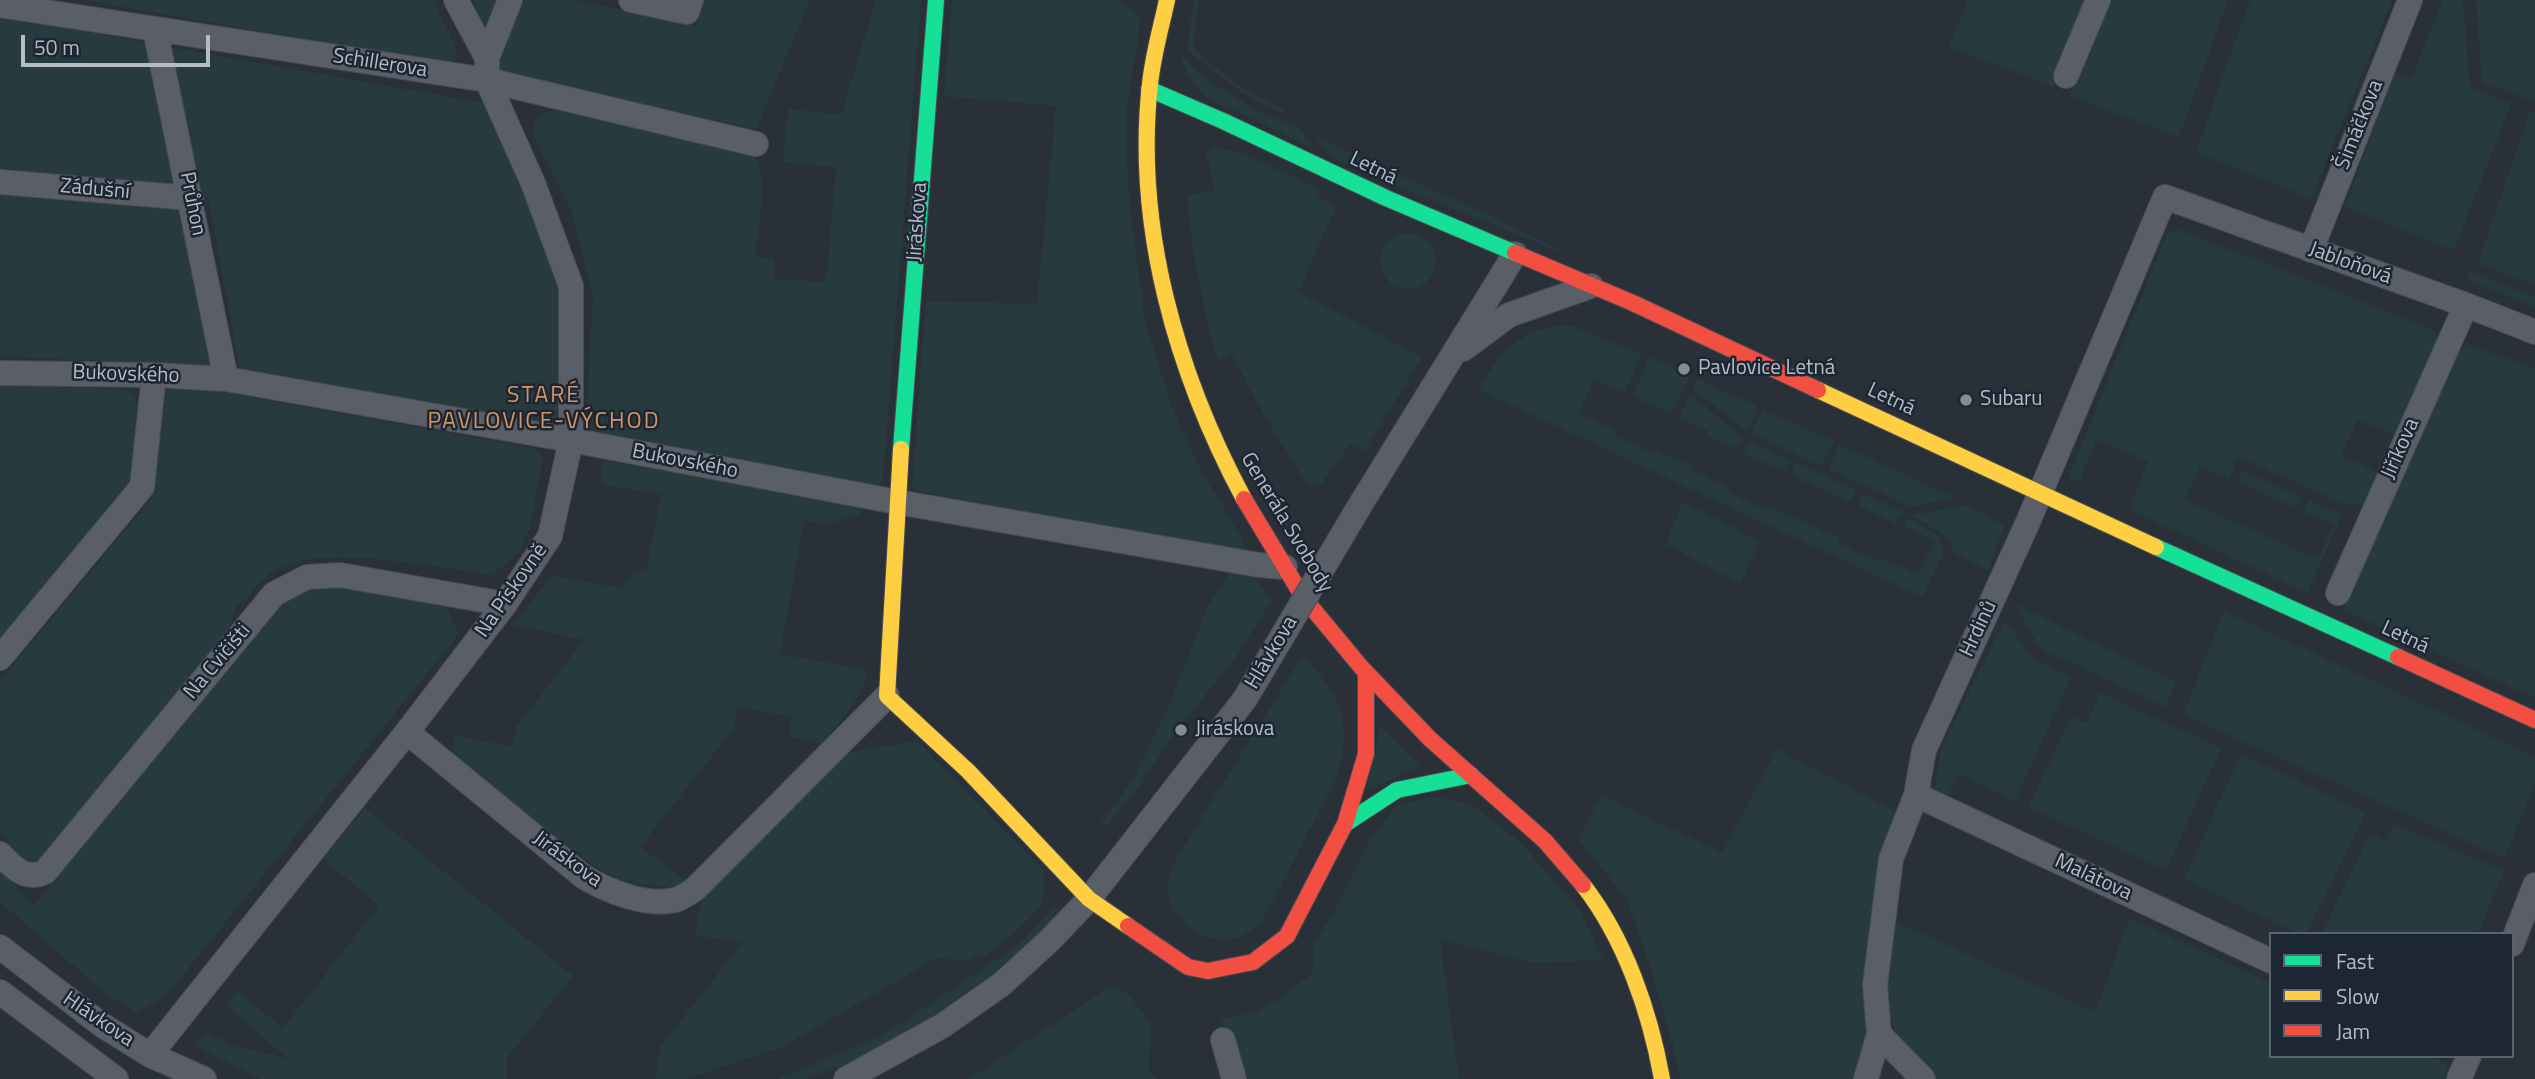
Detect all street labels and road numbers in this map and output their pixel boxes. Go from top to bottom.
street label: Schillerova [331,44,429,84]
street label: Šimáčkova [2331,77,2389,173]
street label: Letná [1345,147,1401,191]
street label: Průhon [173,170,211,238]
street label: Zádušní [59,174,131,206]
street label: Jiráskova [903,182,933,262]
street label: Jabloňová [2305,237,2395,291]
street label: Bukovského [72,361,180,389]
street label: Letná [1863,378,1919,422]
street label: Jiříkova [2376,415,2426,483]
street label: Bukovského [630,439,740,485]
street label: Generála Svobody [1234,448,1338,598]
street label: Na Pískovně [470,539,554,643]
street label: Hrdinů [1955,597,2003,661]
street label: Hlávkova [1240,612,1304,694]
street label: Letná [2377,616,2433,660]
street label: Na Cvičišti [179,619,257,705]
street label: Jiráskova [527,826,607,894]
street label: Malátova [2050,849,2136,907]
street label: Hlávkova [58,987,138,1053]

